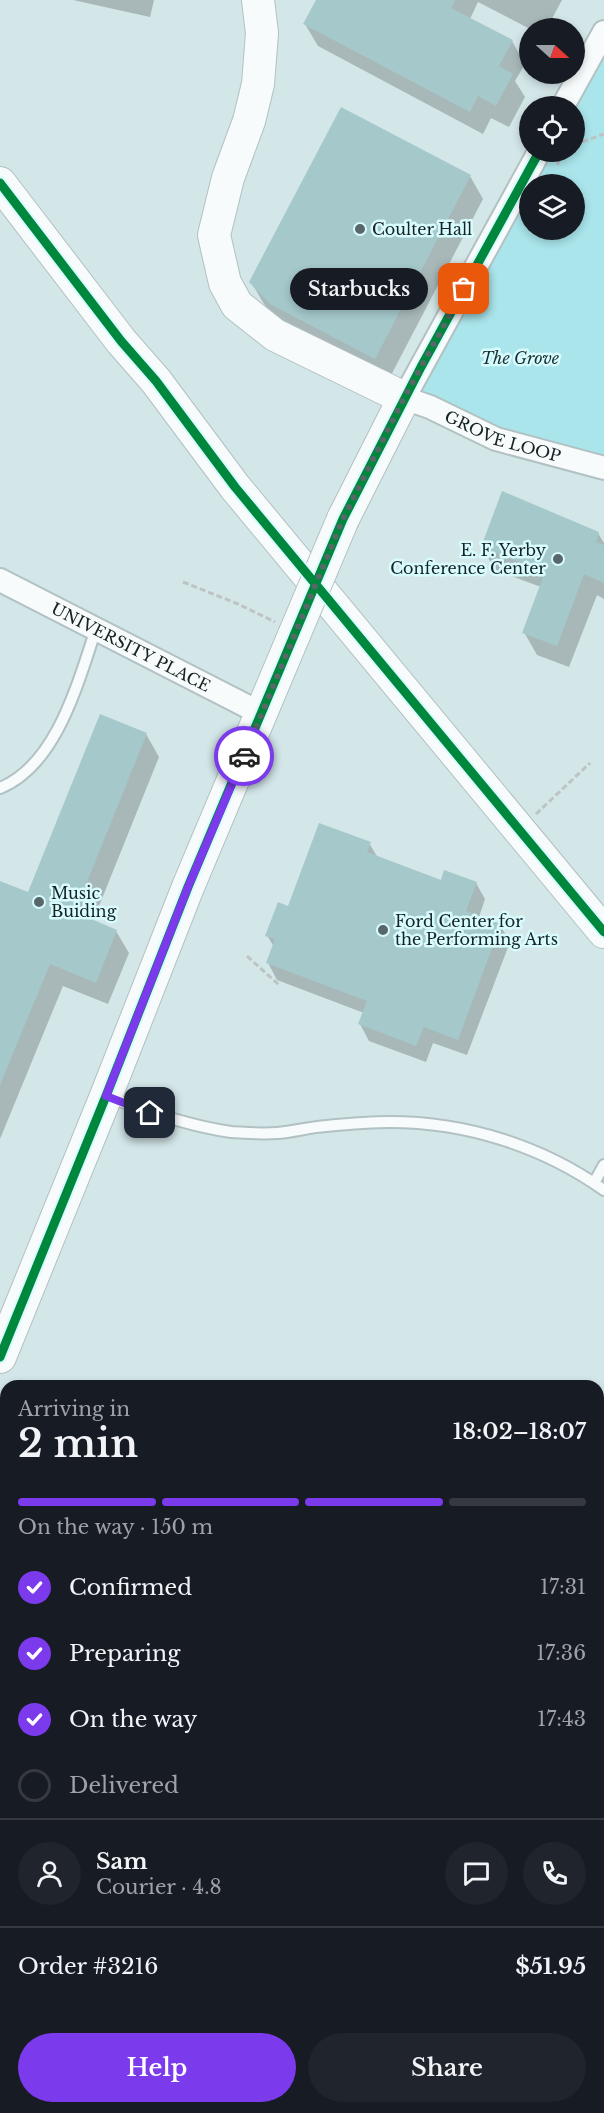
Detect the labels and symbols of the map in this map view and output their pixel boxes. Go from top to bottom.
north arrow [519,18,585,84]
place label: Coulter Hall [372,219,472,239]
marker: Coulter Hall [353,222,367,236]
pin [438,263,489,314]
callout: Starbucks [290,268,428,310]
park label: The Grove [481,348,560,368]
street label: GROVE LOOP [442,406,563,466]
place label: E. F. Yerby Conference Center [390,540,547,578]
marker: E. F. Yerby Conference Center [551,552,565,566]
street label: UNIVERSITY PLACE [48,598,214,696]
courier [214,726,274,786]
place label: Music Buiding [51,883,117,921]
marker: Music Buiding [32,895,46,909]
place label: Ford Center for the Performing Arts [395,911,558,949]
marker: Ford Center for the Performing Arts [376,923,390,937]
pin [124,1087,175,1138]

